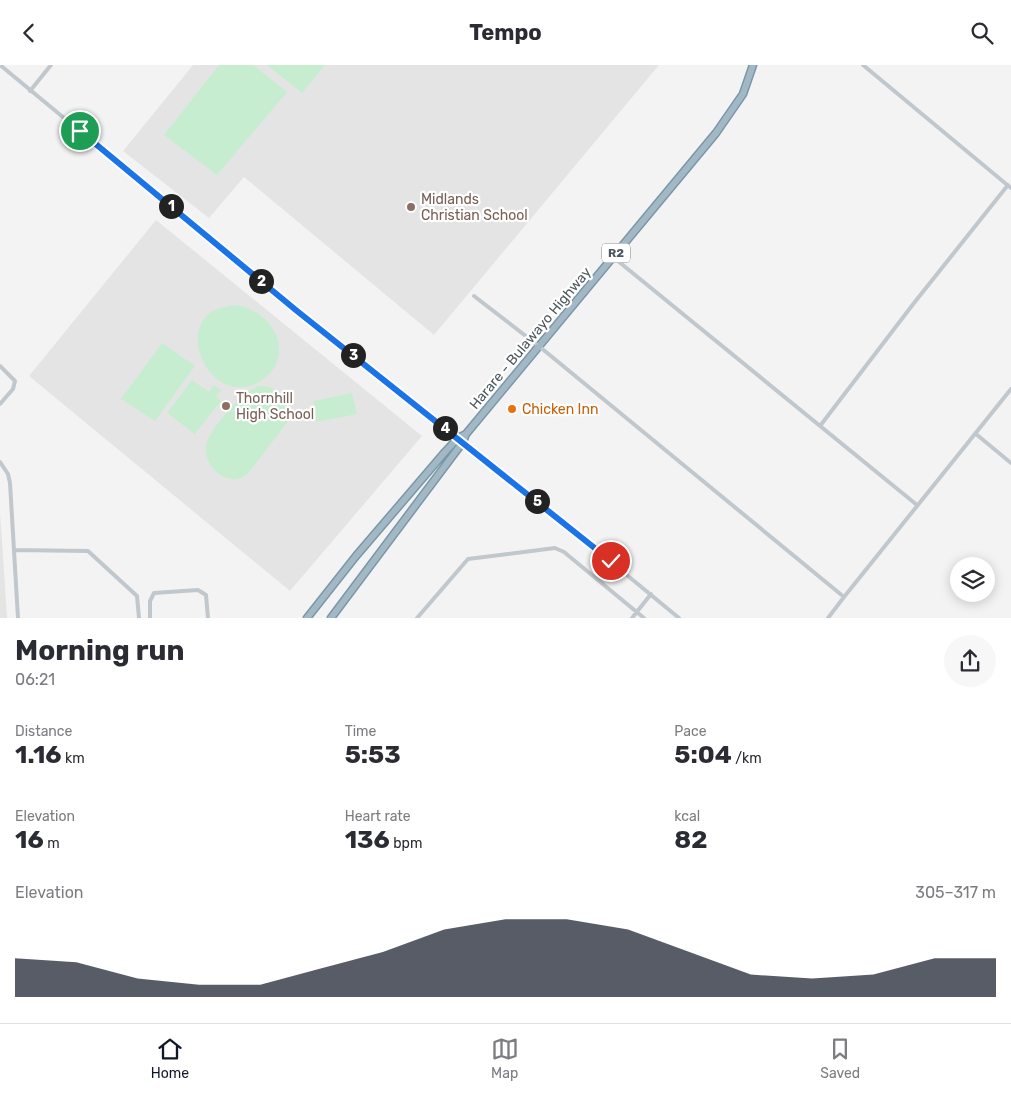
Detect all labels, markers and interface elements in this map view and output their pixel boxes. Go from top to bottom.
icon: back [15,19,43,47]
text: Tempo [469,19,542,46]
icon: search [968,19,996,47]
pin [59,110,101,152]
icon: arrive [66,117,94,145]
place label: Midlands Christian School [421,191,528,224]
pin: 1 [158,193,184,219]
text: 1 [168,198,175,215]
marker: Midlands Christian School [405,201,417,213]
road number: R2 [602,243,630,263]
street label: Harare - Bulawayo Highway [466,264,595,413]
pin: 2 [248,269,274,293]
text: 2 [257,273,266,290]
pin: 3 [340,343,366,367]
text: 3 [349,347,358,364]
place label: Thornhill High School [236,390,314,423]
marker: Thornhill High School [220,400,232,412]
place label: Chicken Inn [522,401,598,418]
marker: Chicken Inn [506,403,518,415]
pin: 4 [432,415,458,441]
text: 4 [441,420,450,437]
pin: 5 [524,489,550,513]
text: 5 [533,493,542,510]
pin [590,540,632,582]
icon: check [597,547,625,575]
map controls [950,557,995,602]
button: layers [950,557,995,602]
text: Morning run [15,634,184,667]
button: share [944,635,996,687]
text: 06:21 [15,670,55,689]
text: Distance [15,723,72,740]
text: Time [345,723,376,740]
text: Pace [674,723,706,740]
text: 1.16 [15,740,62,769]
text: 5:53 [345,740,401,769]
text: 5:04 [674,740,732,769]
text: km [62,750,85,767]
text: /km [732,750,762,767]
text: Elevation [15,808,75,825]
text: Heart rate [345,808,411,825]
text: kcal [674,808,700,825]
text: 16 [15,825,44,854]
text: 136 [345,825,390,854]
text: 82 [674,825,708,854]
text: m [44,835,60,852]
text: bpm [390,835,422,852]
text: Elevation [15,883,84,902]
text: 305–317 m [915,883,996,902]
tab: Home [151,1035,189,1082]
tab: Map [491,1035,519,1082]
tab: Saved [820,1035,860,1082]

